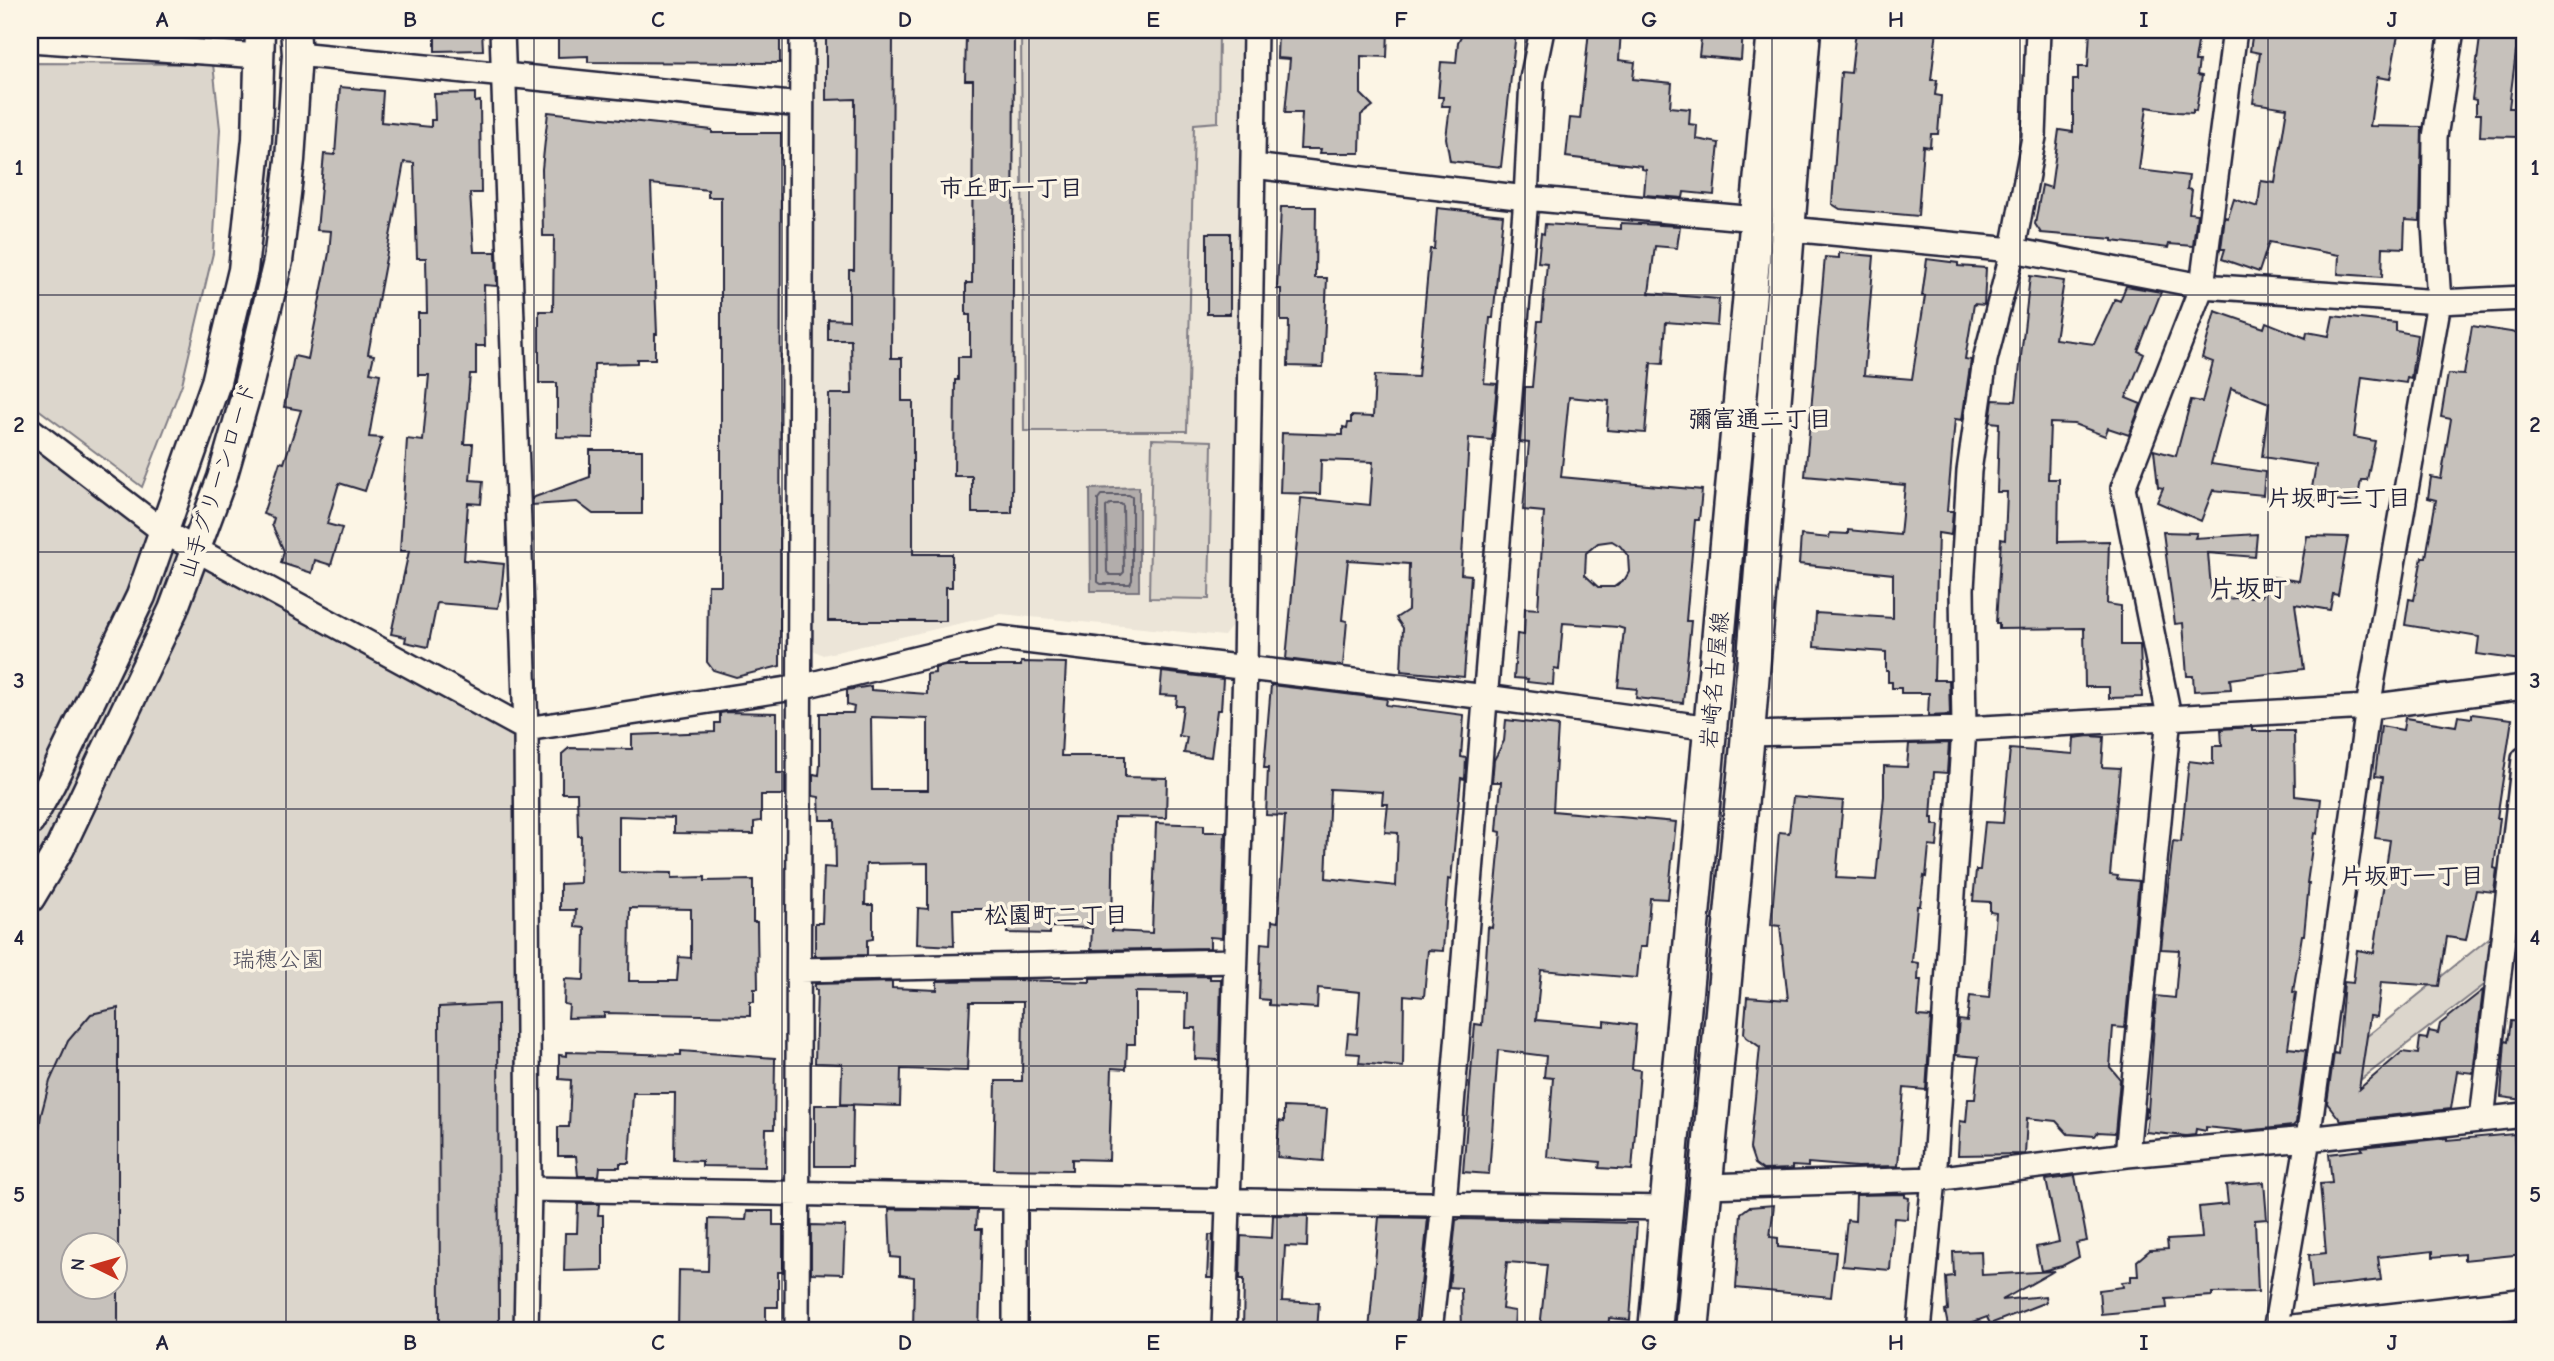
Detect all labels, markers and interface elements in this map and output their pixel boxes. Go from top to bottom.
text: A [156,6,169,33]
text: B [403,6,417,33]
text: C [651,6,665,33]
text: D [898,6,912,33]
text: E [1146,6,1160,33]
text: F [1394,6,1408,33]
text: G [1641,6,1657,33]
text: H [1888,6,1904,33]
text: I [2139,6,2149,33]
text: J [2387,6,2398,33]
text: 1 [14,154,24,181]
text: 1 [2530,154,2540,181]
district label: 市丘町一丁目 [939,174,1083,202]
street label: 山手グリーンロード [173,378,262,582]
district label: 彌富通二丁目 [1688,405,1832,433]
text: 2 [13,411,25,438]
text: 2 [2529,411,2541,438]
district label: 片坂町二丁目 [2267,484,2411,512]
district label: 片坂町 [2209,574,2287,604]
street label: 岩崎名古屋線 [1695,610,1734,750]
text: 3 [13,667,25,694]
text: 3 [2529,667,2541,694]
district label: 片坂町一丁目 [2340,862,2484,890]
district label: 松園町二丁目 [984,901,1128,929]
text: 4 [14,924,25,951]
text: 4 [2530,924,2541,951]
park label: 瑞穂公園 [232,946,324,973]
text: 5 [13,1181,25,1208]
text: 5 [2529,1181,2541,1208]
north arrow [60,1232,130,1302]
text: N [67,1257,90,1272]
text: A [156,1329,169,1356]
text: B [403,1329,417,1356]
text: C [651,1329,665,1356]
text: D [898,1329,912,1356]
text: E [1146,1329,1160,1356]
text: F [1394,1329,1408,1356]
text: G [1641,1329,1657,1356]
text: H [1888,1329,1904,1356]
text: I [2139,1329,2149,1356]
text: J [2387,1329,2398,1356]

